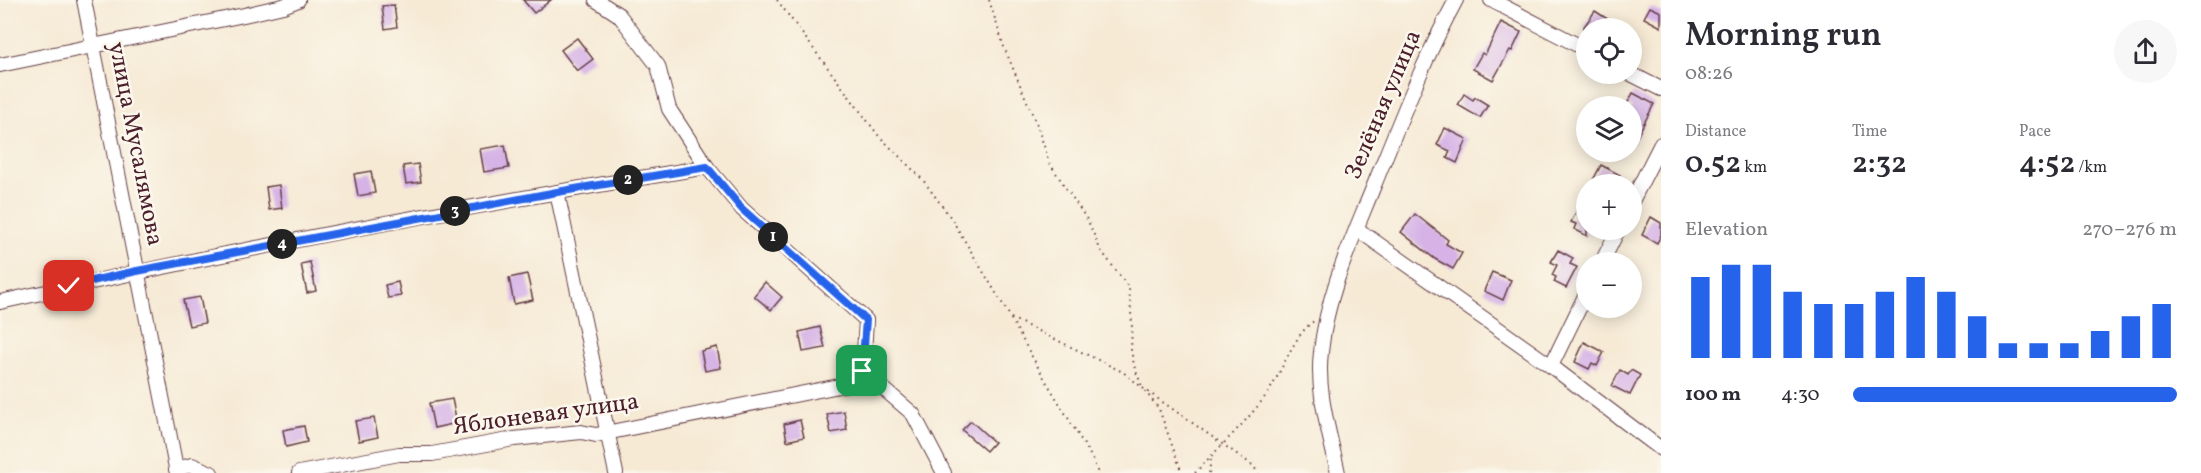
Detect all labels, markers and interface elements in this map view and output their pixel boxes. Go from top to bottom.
text: Morning run [1685,14,1882,60]
map controls [1576,18,1642,318]
button: locate [1576,18,1642,84]
button: share [2114,20,2177,83]
street label: Зелёная улица [1337,25,1431,185]
street label: улица Мусалямова [99,39,171,249]
text: 08:26 [1685,60,1733,88]
button: layers [1576,96,1642,162]
text: Distance [1685,121,1746,143]
text: Time [1852,121,1887,143]
text: Pace [2019,121,2051,143]
text: 0.52 [1685,143,1741,185]
text: 2:32 [1852,143,1907,185]
text: 4:52 [2019,143,2075,185]
text: km [1741,157,1767,179]
text: /km [2075,157,2107,179]
pin: 2 [613,165,643,195]
text: 2 [624,169,632,191]
button: + [1576,174,1642,240]
pin: 3 [440,196,470,226]
text: 3 [451,200,459,222]
text: Elevation [1685,216,1768,244]
text: 270–276 m [2082,216,2177,244]
pin: 1 [758,222,788,252]
text: 1 [770,226,776,248]
pin: 4 [267,229,297,259]
text: 4 [277,233,287,255]
button: − [1576,252,1642,318]
pin [43,260,94,311]
icon: check [52,269,85,302]
pin [836,345,887,396]
icon: arrive [845,354,878,387]
text: 100 m [1685,381,1741,409]
text: 4:30 [1781,381,1820,409]
street label: Яблоневая улица [451,385,641,445]

